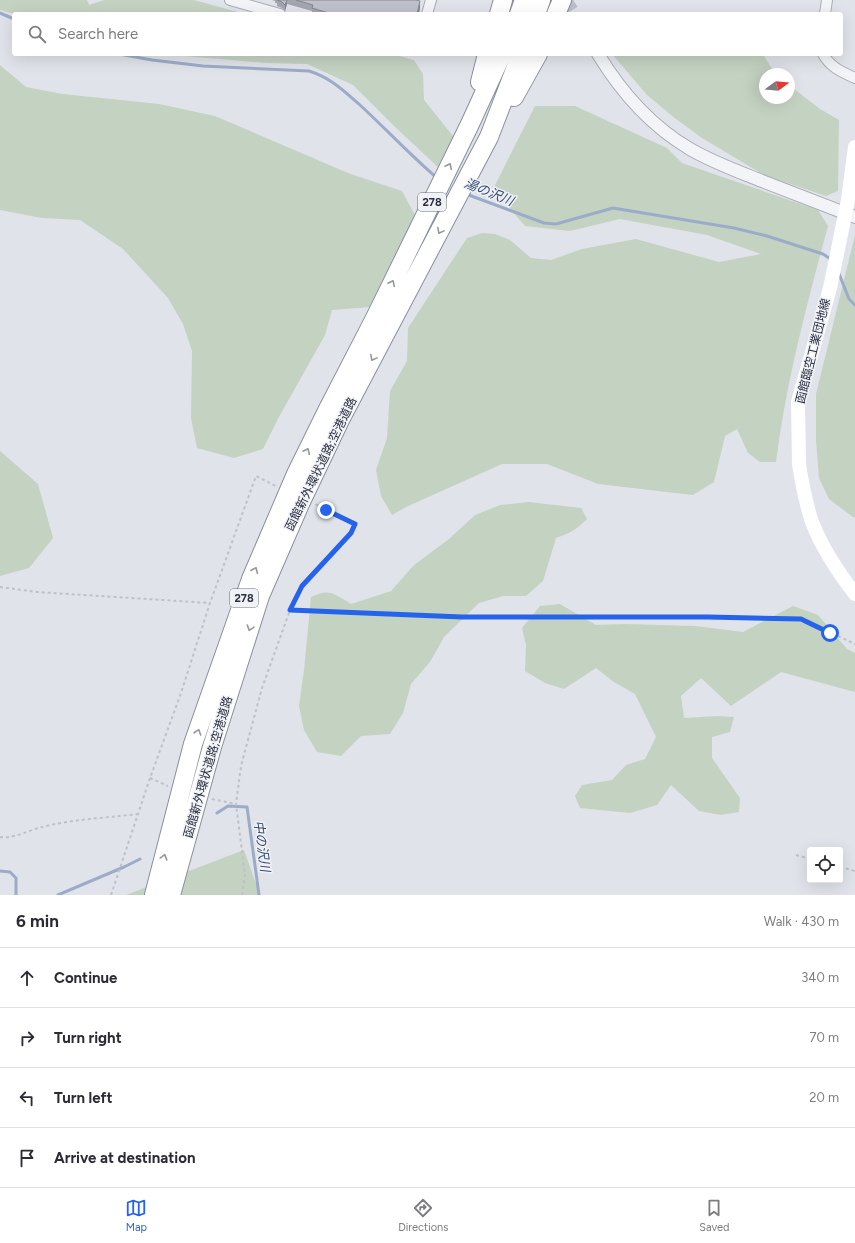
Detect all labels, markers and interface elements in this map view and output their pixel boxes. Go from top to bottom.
search box [12,12,843,56]
icon: search [26,23,48,45]
text: Search here [58,25,138,43]
north arrow [759,68,795,104]
one-way arrow [445,163,452,170]
water label: 湯の沢川 [462,175,518,209]
road number: 278 [418,193,446,211]
one-way arrow [437,227,444,234]
one-way arrow [388,279,395,287]
street label: 函館臨空工業団地線 [793,297,833,405]
one-way arrow [370,353,378,361]
street label: 函館新外環状道路;空港道路 [282,395,360,533]
one-way arrow [302,447,310,455]
route end [317,501,335,519]
one-way arrow [250,566,258,574]
road number: 278 [230,589,258,607]
route start [821,624,839,642]
one-way arrow [246,625,255,632]
street label: 函館新外環状道路;空港道路 [181,694,235,840]
one-way arrow [193,728,201,735]
water label: 中の沢川 [251,819,273,875]
map controls [807,847,843,883]
button: locate [807,847,843,883]
one-way arrow [159,854,168,861]
text: 6 min [16,911,59,931]
text: Walk · 430 m [764,914,839,929]
icon: ahead [16,967,38,989]
text: Continue [54,969,117,987]
text: 340 m [801,970,839,985]
icon: right [16,1027,38,1049]
text: Turn right [54,1029,122,1047]
text: 70 m [809,1030,839,1045]
icon: left [16,1087,38,1109]
text: Turn left [54,1089,112,1107]
text: 20 m [809,1090,839,1105]
icon: arrive [16,1147,38,1169]
text: Arrive at destination [54,1149,195,1167]
tab: Map [125,1197,147,1234]
tab: Directions [398,1197,448,1234]
tab: Saved [699,1197,730,1234]

